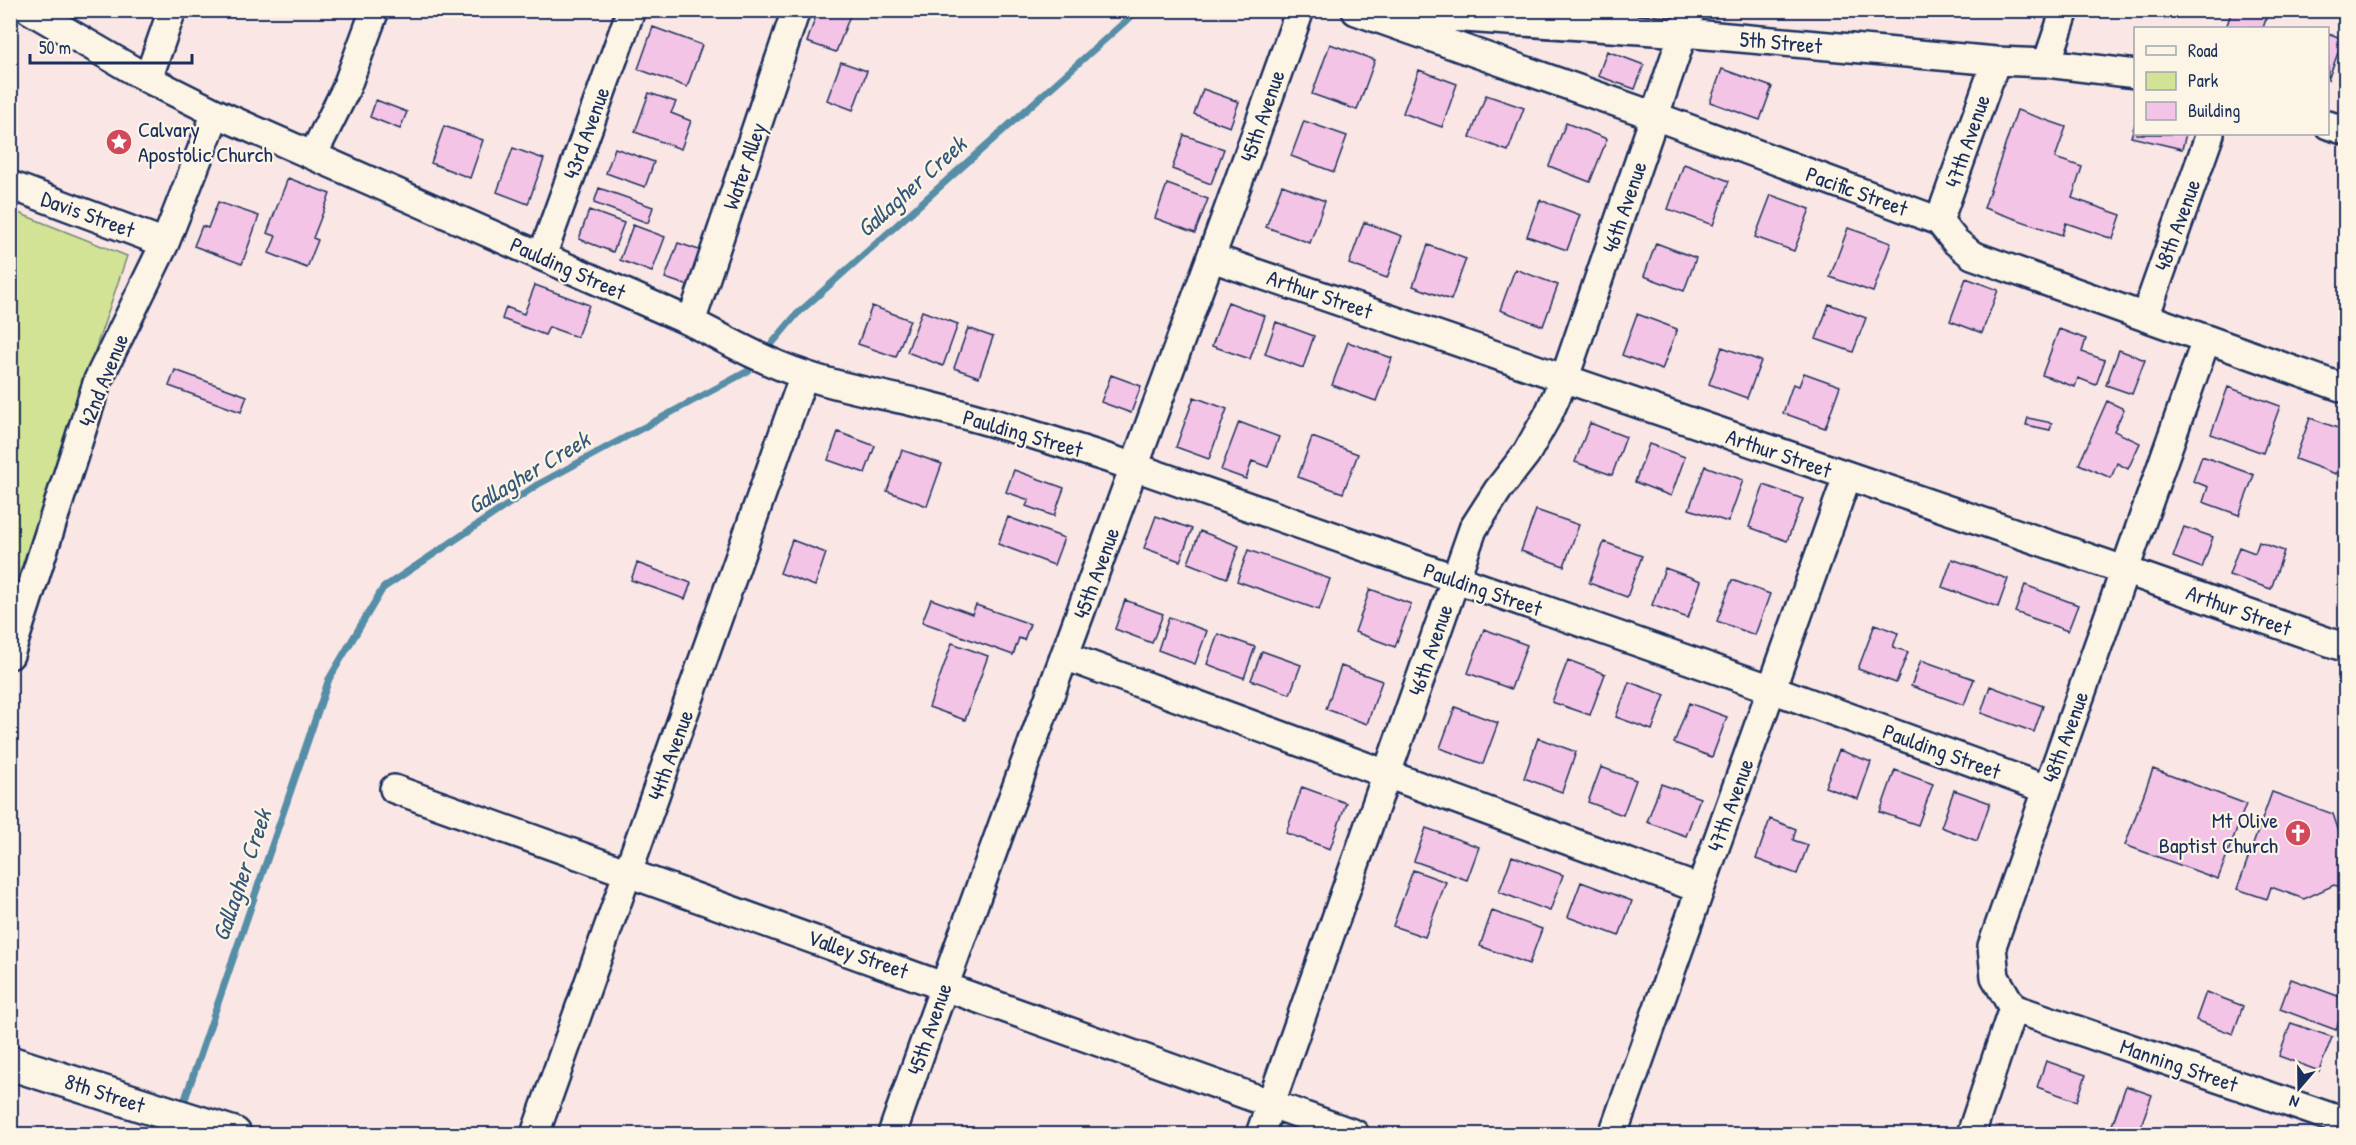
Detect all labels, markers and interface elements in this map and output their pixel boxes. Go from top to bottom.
street label: 5th Street [1739,23,1824,61]
scale bar [30,27,192,65]
legend [2134,27,2329,135]
text: 50 m [39,35,71,60]
text: Road [2188,38,2218,63]
street label: 45th Avenue [1232,66,1292,166]
text: Park [2188,68,2219,93]
street label: 43rd Avenue [555,83,617,183]
street label: 47th Avenue [1937,90,1997,192]
text: Building [2188,98,2240,123]
place label: Calvary Apostolic Church [138,114,273,169]
street label: Water Alley [715,118,773,214]
place icon: Calvary Apostolic Church [104,127,134,157]
water label: Gallagher Creek [849,127,975,245]
street label: 46th Avenue [1594,157,1654,257]
street label: Pacific Street [1802,159,1912,223]
street label: 48th Avenue [2147,175,2207,275]
street label: Davis Street [37,183,139,245]
street label: Paulding Street [506,229,631,307]
street label: Arthur Street [1263,262,1377,326]
street label: 42nd Avenue [71,329,135,431]
street label: Paulding Street [960,402,1087,465]
street label: Arthur Street [1722,421,1836,485]
water label: Gallagher Creek [461,422,597,522]
street label: 45th Avenue [1066,523,1126,623]
street label: Paulding Street [1420,555,1547,623]
street label: Arthur Street [2182,577,2296,643]
street label: 46th Avenue [1400,600,1460,700]
street label: 48th Avenue [2035,687,2095,787]
street label: 44th Avenue [640,705,700,804]
street label: Paulding Street [1879,716,2005,786]
street label: 47th Avenue [1699,754,1761,856]
water label: Gallagher Creek [204,803,280,945]
place label: Mt Olive Baptist Church [2159,805,2278,860]
church icon: Mt Olive Baptist Church [2283,818,2313,848]
street label: Valley Street [804,922,913,986]
street label: 45th Avenue [899,979,959,1079]
street label: Manning Street [2116,1031,2242,1099]
north arrow [2269,1058,2329,1118]
street label: 8th Street [61,1066,149,1120]
text: N [2286,1090,2302,1114]

